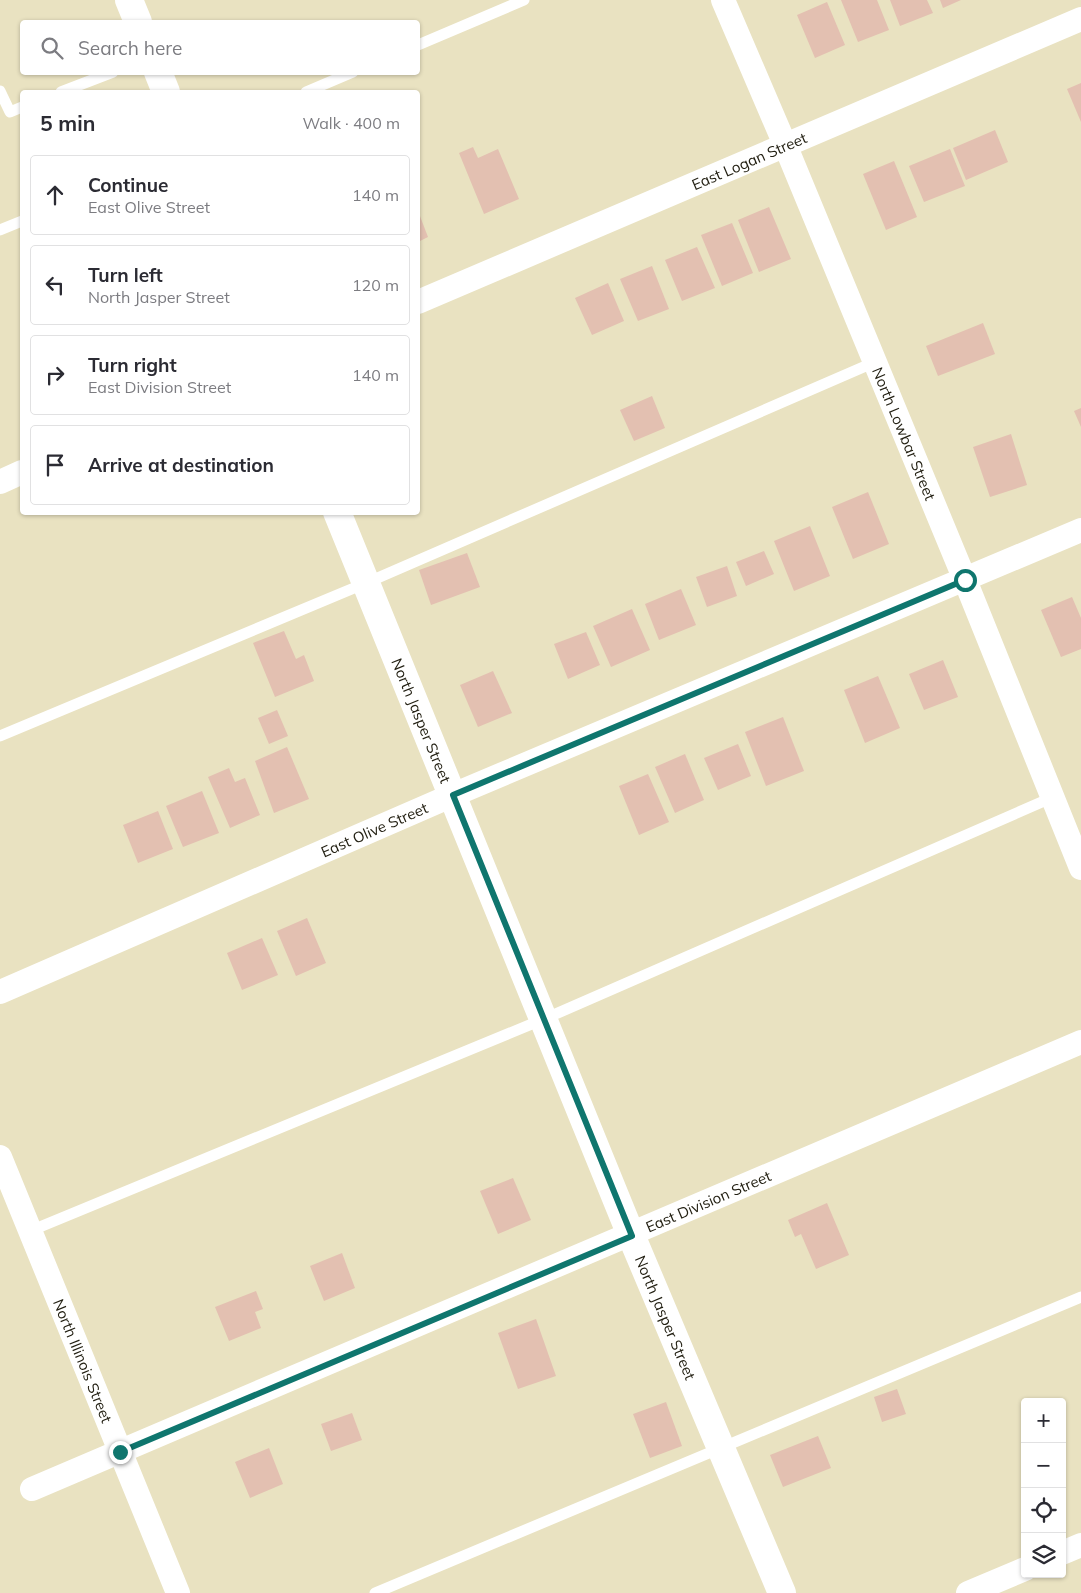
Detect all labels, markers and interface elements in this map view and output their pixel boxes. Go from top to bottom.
search box [20,20,420,75]
icon: search [38,34,66,62]
text: Search here [78,36,182,60]
text: 5 min [40,110,95,136]
text: Walk · 400 m [302,113,400,133]
street label: East Logan Street [689,128,810,194]
text: Continue [88,173,168,197]
icon: ahead [41,181,69,209]
text: 140 m [352,185,399,205]
text: East Olive Street [88,197,210,217]
text: Turn left [88,263,163,287]
icon: left [41,271,69,299]
text: 120 m [352,275,399,295]
text: North Jasper Street [88,287,230,307]
text: Turn right [88,353,177,377]
icon: right [41,361,69,389]
street label: North Lowbar Street [869,364,940,503]
text: 140 m [352,365,399,385]
text: East Division Street [88,377,231,397]
icon: arrive [41,451,69,479]
text: Arrive at destination [88,453,274,477]
route start [954,569,977,592]
street label: North Jasper Street [388,655,456,786]
street label: East Olive Street [318,798,430,861]
street label: East Division Street [643,1166,774,1236]
street label: North Jasper Street [631,1252,700,1383]
street label: North Illinois Street [49,1296,117,1425]
map controls [1021,1398,1066,1578]
button: + [1021,1398,1066,1443]
route end [109,1441,132,1464]
button: − [1021,1443,1066,1488]
button: locate [1021,1488,1066,1533]
button: layers [1021,1533,1066,1578]

